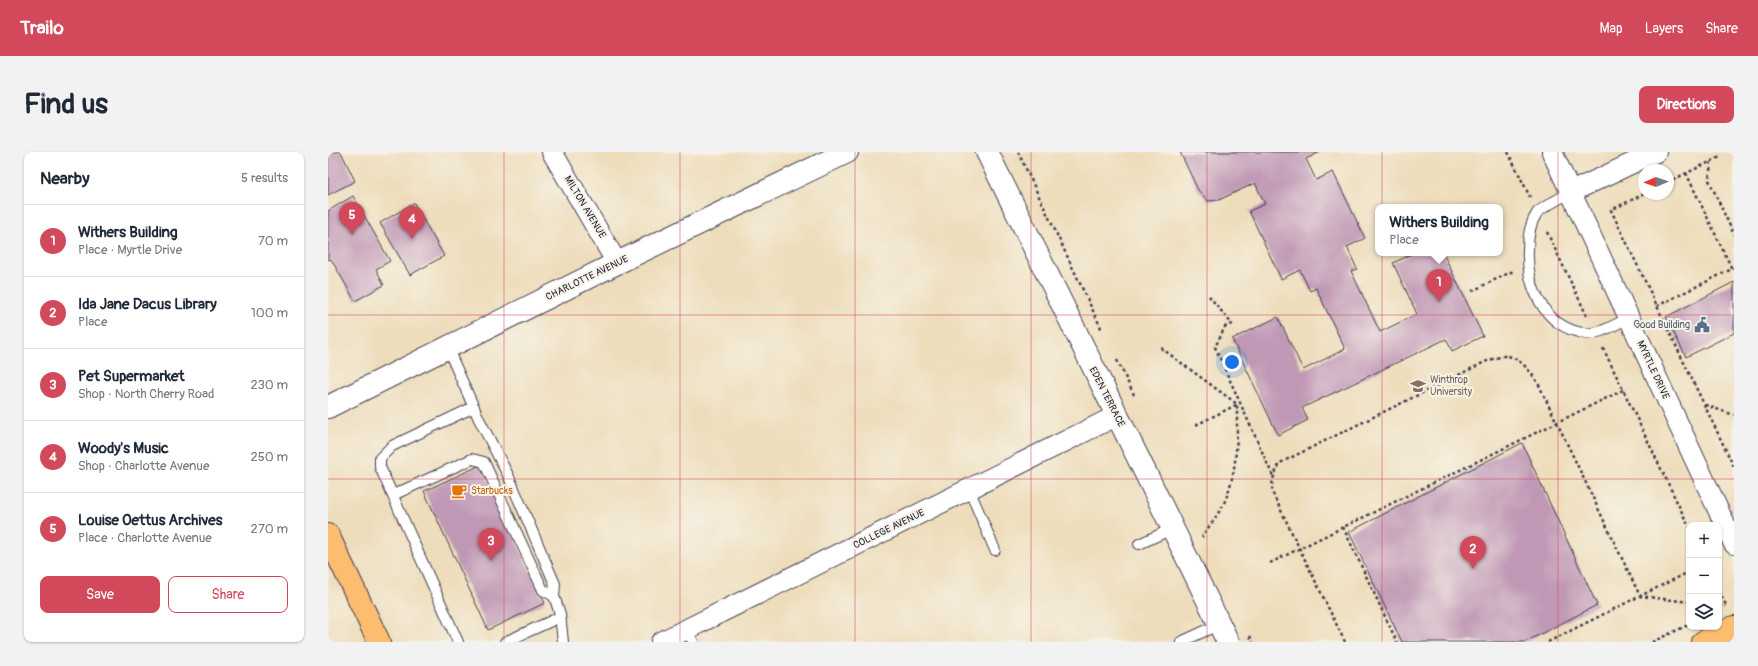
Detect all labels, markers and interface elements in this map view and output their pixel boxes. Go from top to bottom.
text: Trailo [20,16,64,40]
text: Map [1600,20,1623,37]
text: Layers [1645,20,1683,37]
text: Share [1705,20,1738,37]
button: Directions [1639,86,1734,123]
text: Find us [24,87,108,122]
north arrow [1638,164,1674,200]
text: Nearby [40,168,89,189]
text: 5 results [241,170,288,186]
street label: MILTON AVENUE [562,174,608,240]
pin: 5 [339,202,365,235]
popup [1375,204,1503,256]
pin: 4 [399,206,425,239]
text: Withers Building [1389,213,1489,232]
text: Withers Building [78,223,177,242]
text: Place [1389,232,1419,248]
text: 1 [50,233,56,249]
text: 70 m [258,233,288,249]
text: Place · Myrtle Drive [78,242,182,258]
street label: CHARLOTTE AVENUE [544,253,630,303]
pin: 1 [1426,269,1452,302]
text: Ida Jane Dacus Library [78,295,217,314]
text: 2 [49,305,57,321]
text: 100 m [251,305,288,321]
text: Place [78,314,107,330]
public building icon: Good Building [1693,316,1711,334]
place label: Good Building [1633,319,1690,331]
street label: MYRTLE DRIVE [1634,339,1672,401]
your location [1222,352,1242,372]
street label: EDEN TERRACE [1087,365,1127,429]
text: Pet Supermarket [78,367,184,386]
place label: Winthrop University [1430,374,1473,398]
text: 3 [49,377,57,393]
text: 230 m [251,377,288,393]
school or university icon: Winthrop University [1409,377,1427,395]
text: Shop · North Cherry Road [78,386,214,402]
text: Woody's Music [78,439,169,458]
text: 4 [49,449,57,465]
text: 250 m [250,449,288,465]
text: Shop · Charlotte Avenue [78,458,209,474]
cafe icon: Starbucks [450,482,468,500]
place label: Starbucks [471,485,513,497]
street label: COLLEGE AVENUE [851,507,927,551]
text: Louise Oettus Archives [78,511,222,530]
text: 5 [49,521,57,537]
text: 270 m [251,521,288,537]
map controls [1686,522,1722,630]
button: + [1686,522,1722,558]
pin: 3 [478,528,504,561]
text: Place · Charlotte Avenue [78,530,212,546]
pin: 2 [1460,536,1486,569]
button: − [1686,558,1722,594]
button: Save [40,576,160,613]
button: Share [168,576,288,613]
button: layers [1686,594,1722,630]

